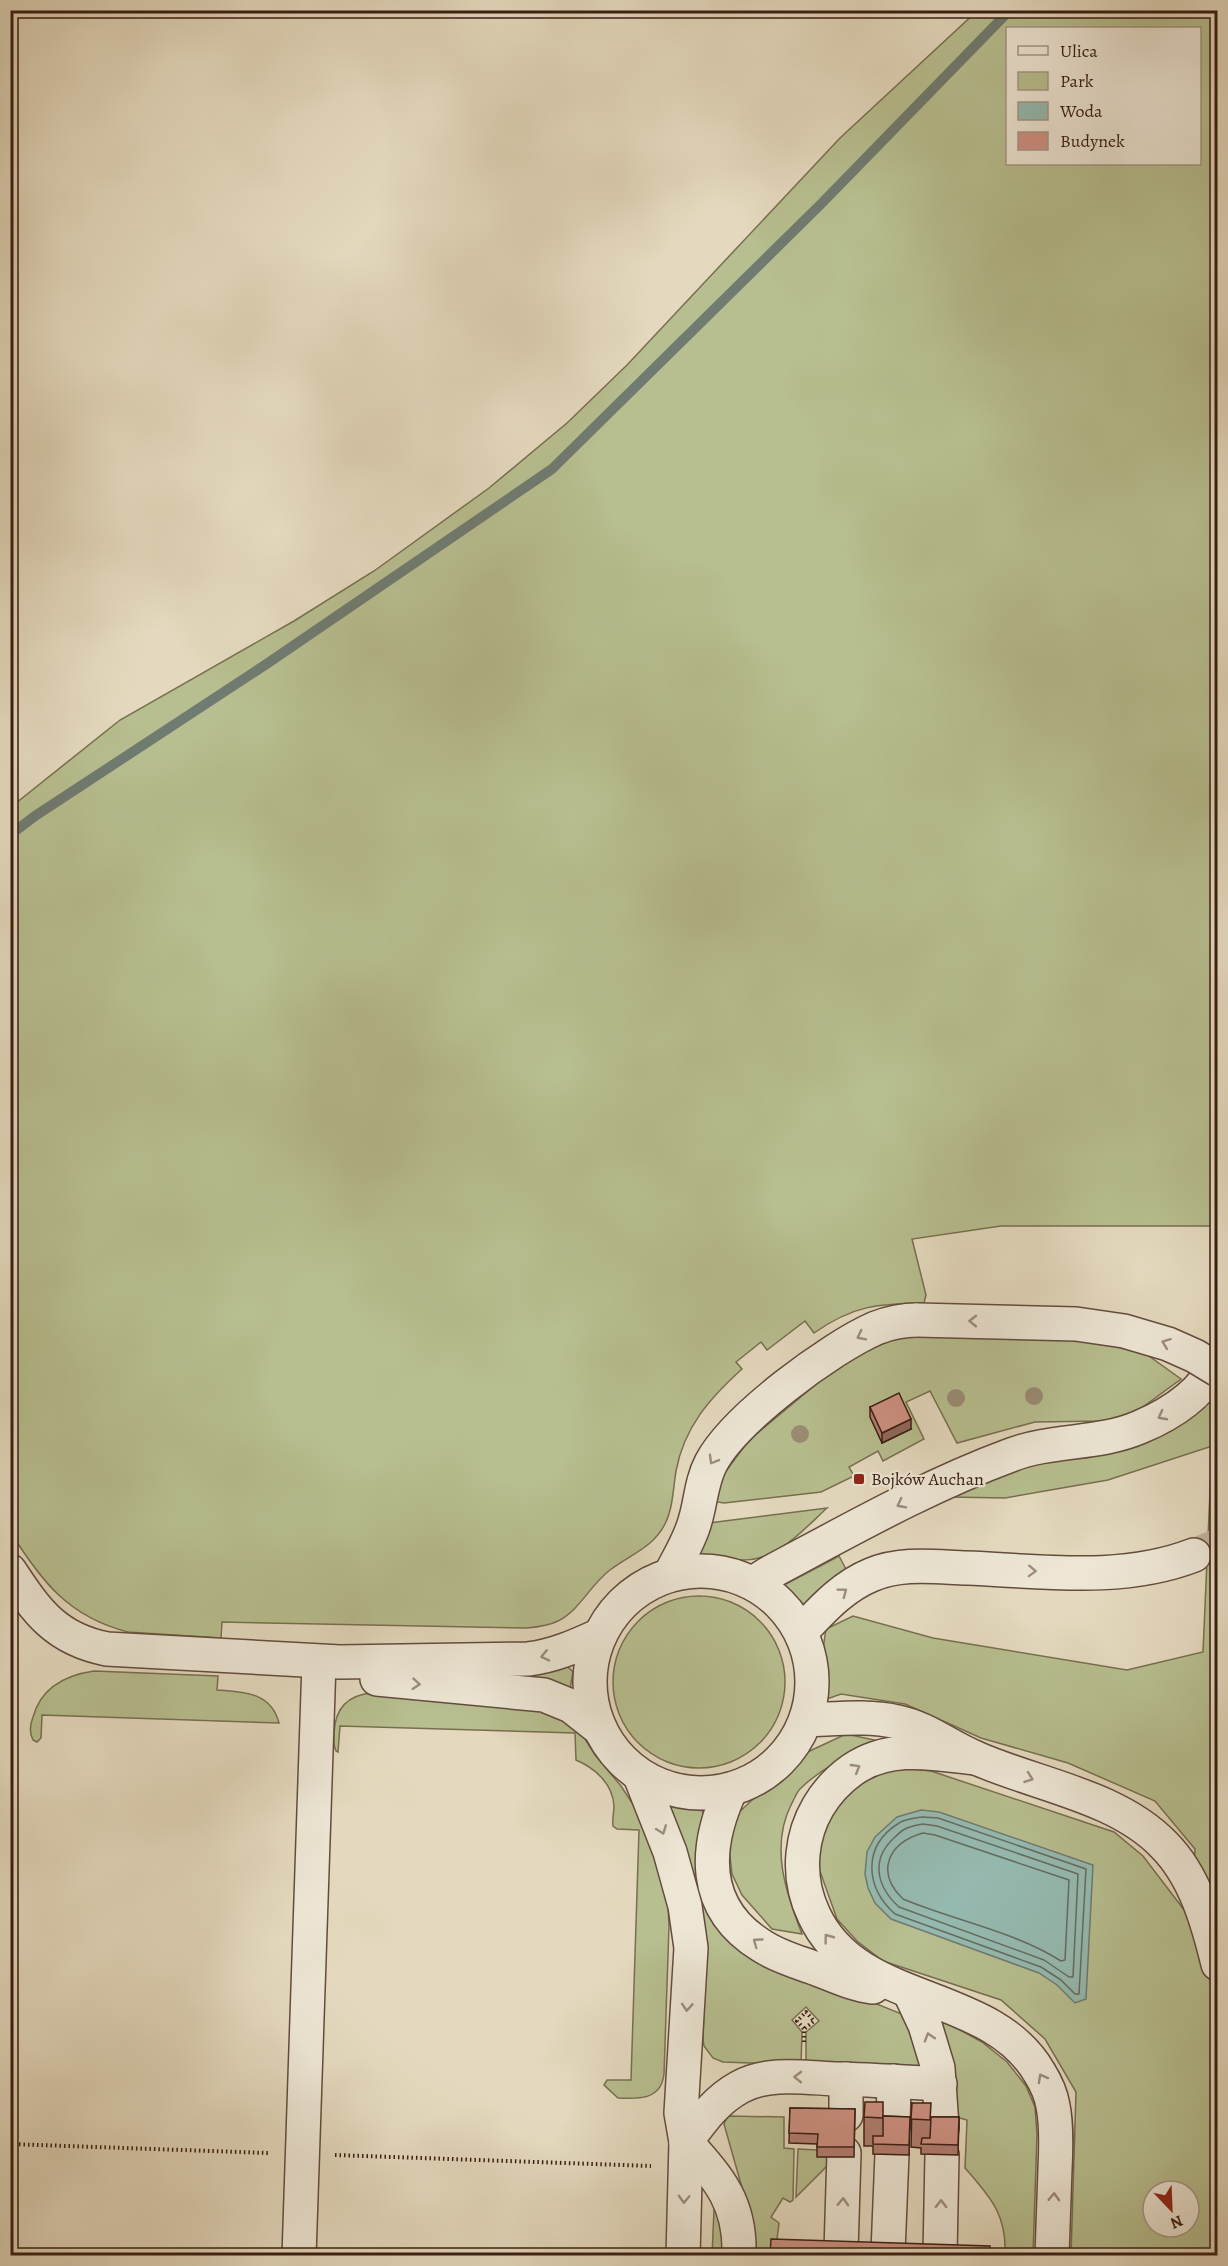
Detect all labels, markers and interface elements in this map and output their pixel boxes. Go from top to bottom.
legend [1006,27,1201,165]
text: Ulica [1060,39,1098,63]
text: Park [1060,69,1094,93]
text: Woda [1059,99,1103,123]
text: Budynek [1060,129,1125,153]
one-way arrow [969,1315,978,1328]
one-way arrow [857,1329,867,1340]
one-way arrow [1161,1338,1172,1351]
one-way arrow [1158,1409,1168,1420]
one-way arrow [709,1454,720,1464]
place label: Bojków Auchan [871,1467,984,1491]
marker: Bojków Auchan [852,1472,866,1486]
one-way arrow [897,1497,908,1508]
one-way arrow [1027,1564,1036,1577]
one-way arrow [836,1588,847,1599]
one-way arrow [541,1649,551,1662]
one-way arrow [411,1677,420,1690]
one-way arrow [850,1764,860,1776]
one-way arrow [1023,1771,1034,1783]
one-way arrow [655,1824,667,1835]
one-way arrow [824,1933,835,1944]
one-way arrow [752,1938,763,1949]
one-way arrow [681,2002,694,2011]
one-way arrow [924,2032,936,2043]
one-way arrow [793,2071,802,2084]
one-way arrow [1038,2074,1049,2084]
north arrow [1141,2179,1201,2239]
one-way arrow [1048,2193,1060,2202]
one-way arrow [678,2194,690,2203]
one-way arrow [836,2197,849,2206]
one-way arrow [935,2200,947,2209]
text: N [1166,2209,1186,2234]

